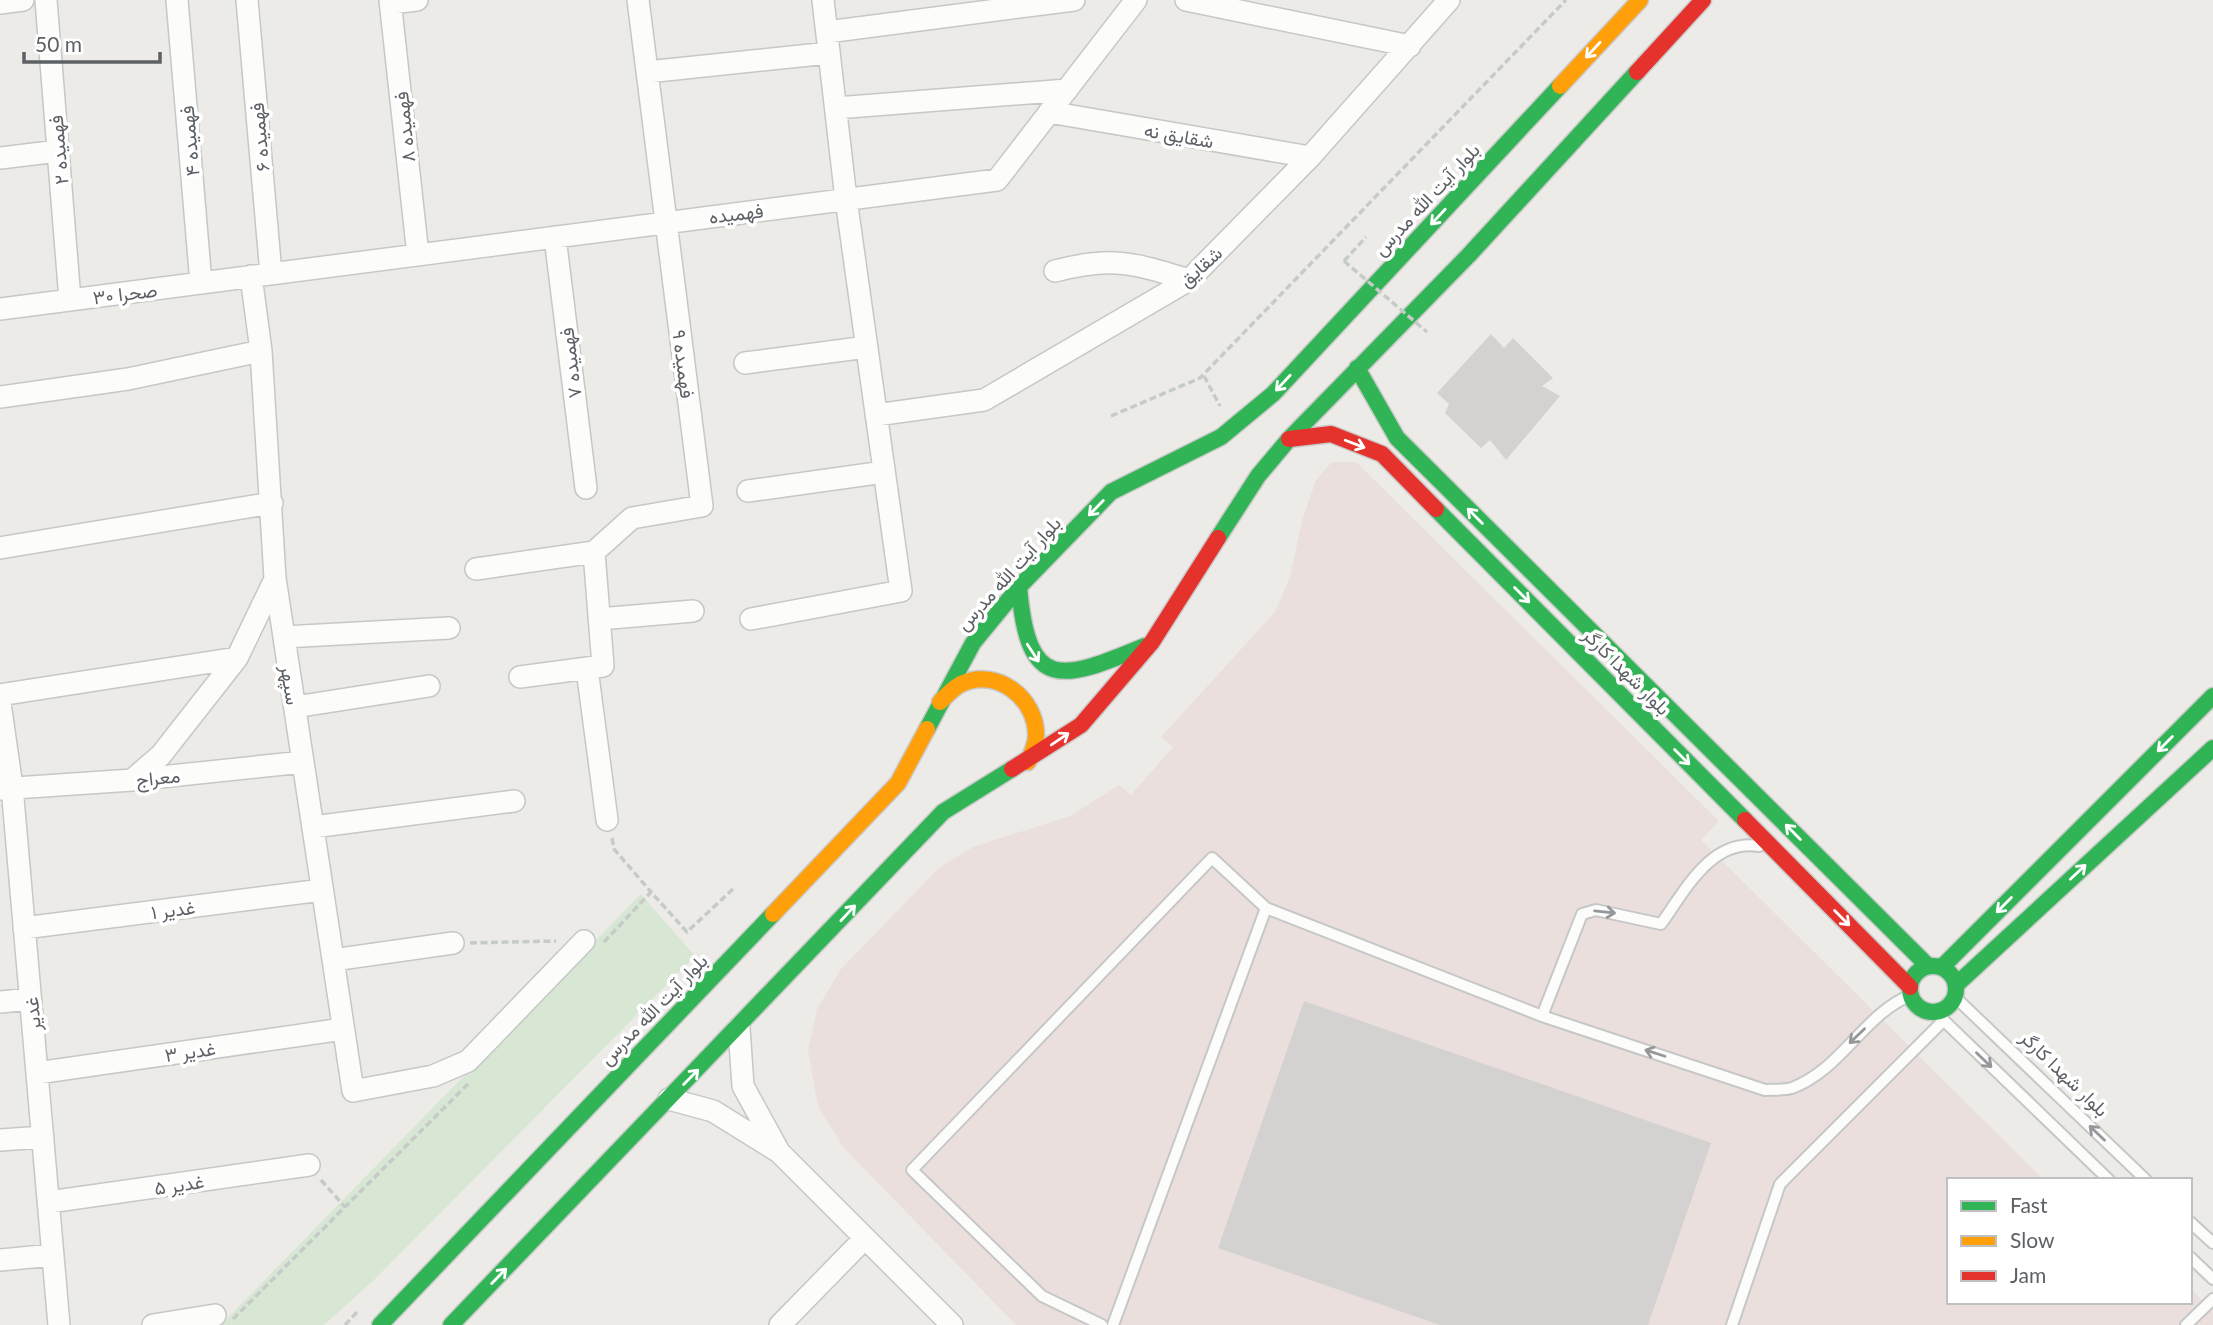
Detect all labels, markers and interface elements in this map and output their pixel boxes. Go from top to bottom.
scale bar [24,21,161,65]
text: 50 m [35,31,82,56]
one-way arrow [1585,41,1601,59]
street label: فهمیده ۸ [389,90,420,163]
street label: فهمیده ۶ [245,102,274,172]
street label: فهمیده ۴ [174,105,205,177]
street label: فهمیده ۲ [44,114,73,186]
street label: شقایق نه [1142,118,1216,153]
street label: بلوار آیت الله مدرس [1368,138,1485,261]
street label: فهمیده [707,198,765,229]
one-way arrow [1430,208,1446,226]
street label: شقایق [1174,241,1227,292]
street label: صحرا ۳۰ [91,278,159,309]
street label: فهمیده ۷ [554,326,587,400]
street label: فهمیده ۹ [667,328,700,400]
one-way arrow [1275,374,1292,391]
one-way arrow [1344,438,1366,451]
one-way arrow [1087,500,1104,517]
one-way arrow [1467,507,1484,524]
street label: بلوار آیت الله مدرس [951,511,1066,635]
one-way arrow [1513,587,1530,604]
street label: بلوار شهدا کارگر [1577,622,1675,720]
one-way arrow [1026,642,1040,662]
street label: سپهر [273,663,305,707]
one-way arrow [1050,732,1070,746]
one-way arrow [2156,735,2173,752]
one-way arrow [1673,748,1690,765]
street label: معراج [135,763,181,793]
one-way arrow [1784,823,1801,840]
one-way arrow [2069,864,2087,880]
street label: غدیر ۱ [150,895,196,924]
one-way arrow [1996,896,2013,913]
one-way arrow [840,904,857,921]
one-way arrow [1593,905,1616,918]
one-way arrow [1834,910,1851,927]
street label: بلوار آیت الله مدرس [594,949,712,1070]
street label: غدیر [19,996,46,1033]
street label: بلوار شهدا کارگر [2015,1025,2114,1121]
one-way arrow [1849,1027,1866,1044]
street label: غدیر ۳ [163,1036,217,1067]
one-way arrow [1644,1046,1666,1059]
one-way arrow [1975,1051,1992,1068]
one-way arrow [682,1069,699,1086]
one-way arrow [2089,1124,2106,1141]
street label: غدیر ۵ [153,1169,206,1200]
legend [1947,1178,2192,1304]
text: Fast [2010,1192,2048,1217]
text: Slow [2010,1227,2055,1252]
text: Jam [2010,1262,2046,1287]
one-way arrow [490,1268,507,1285]

